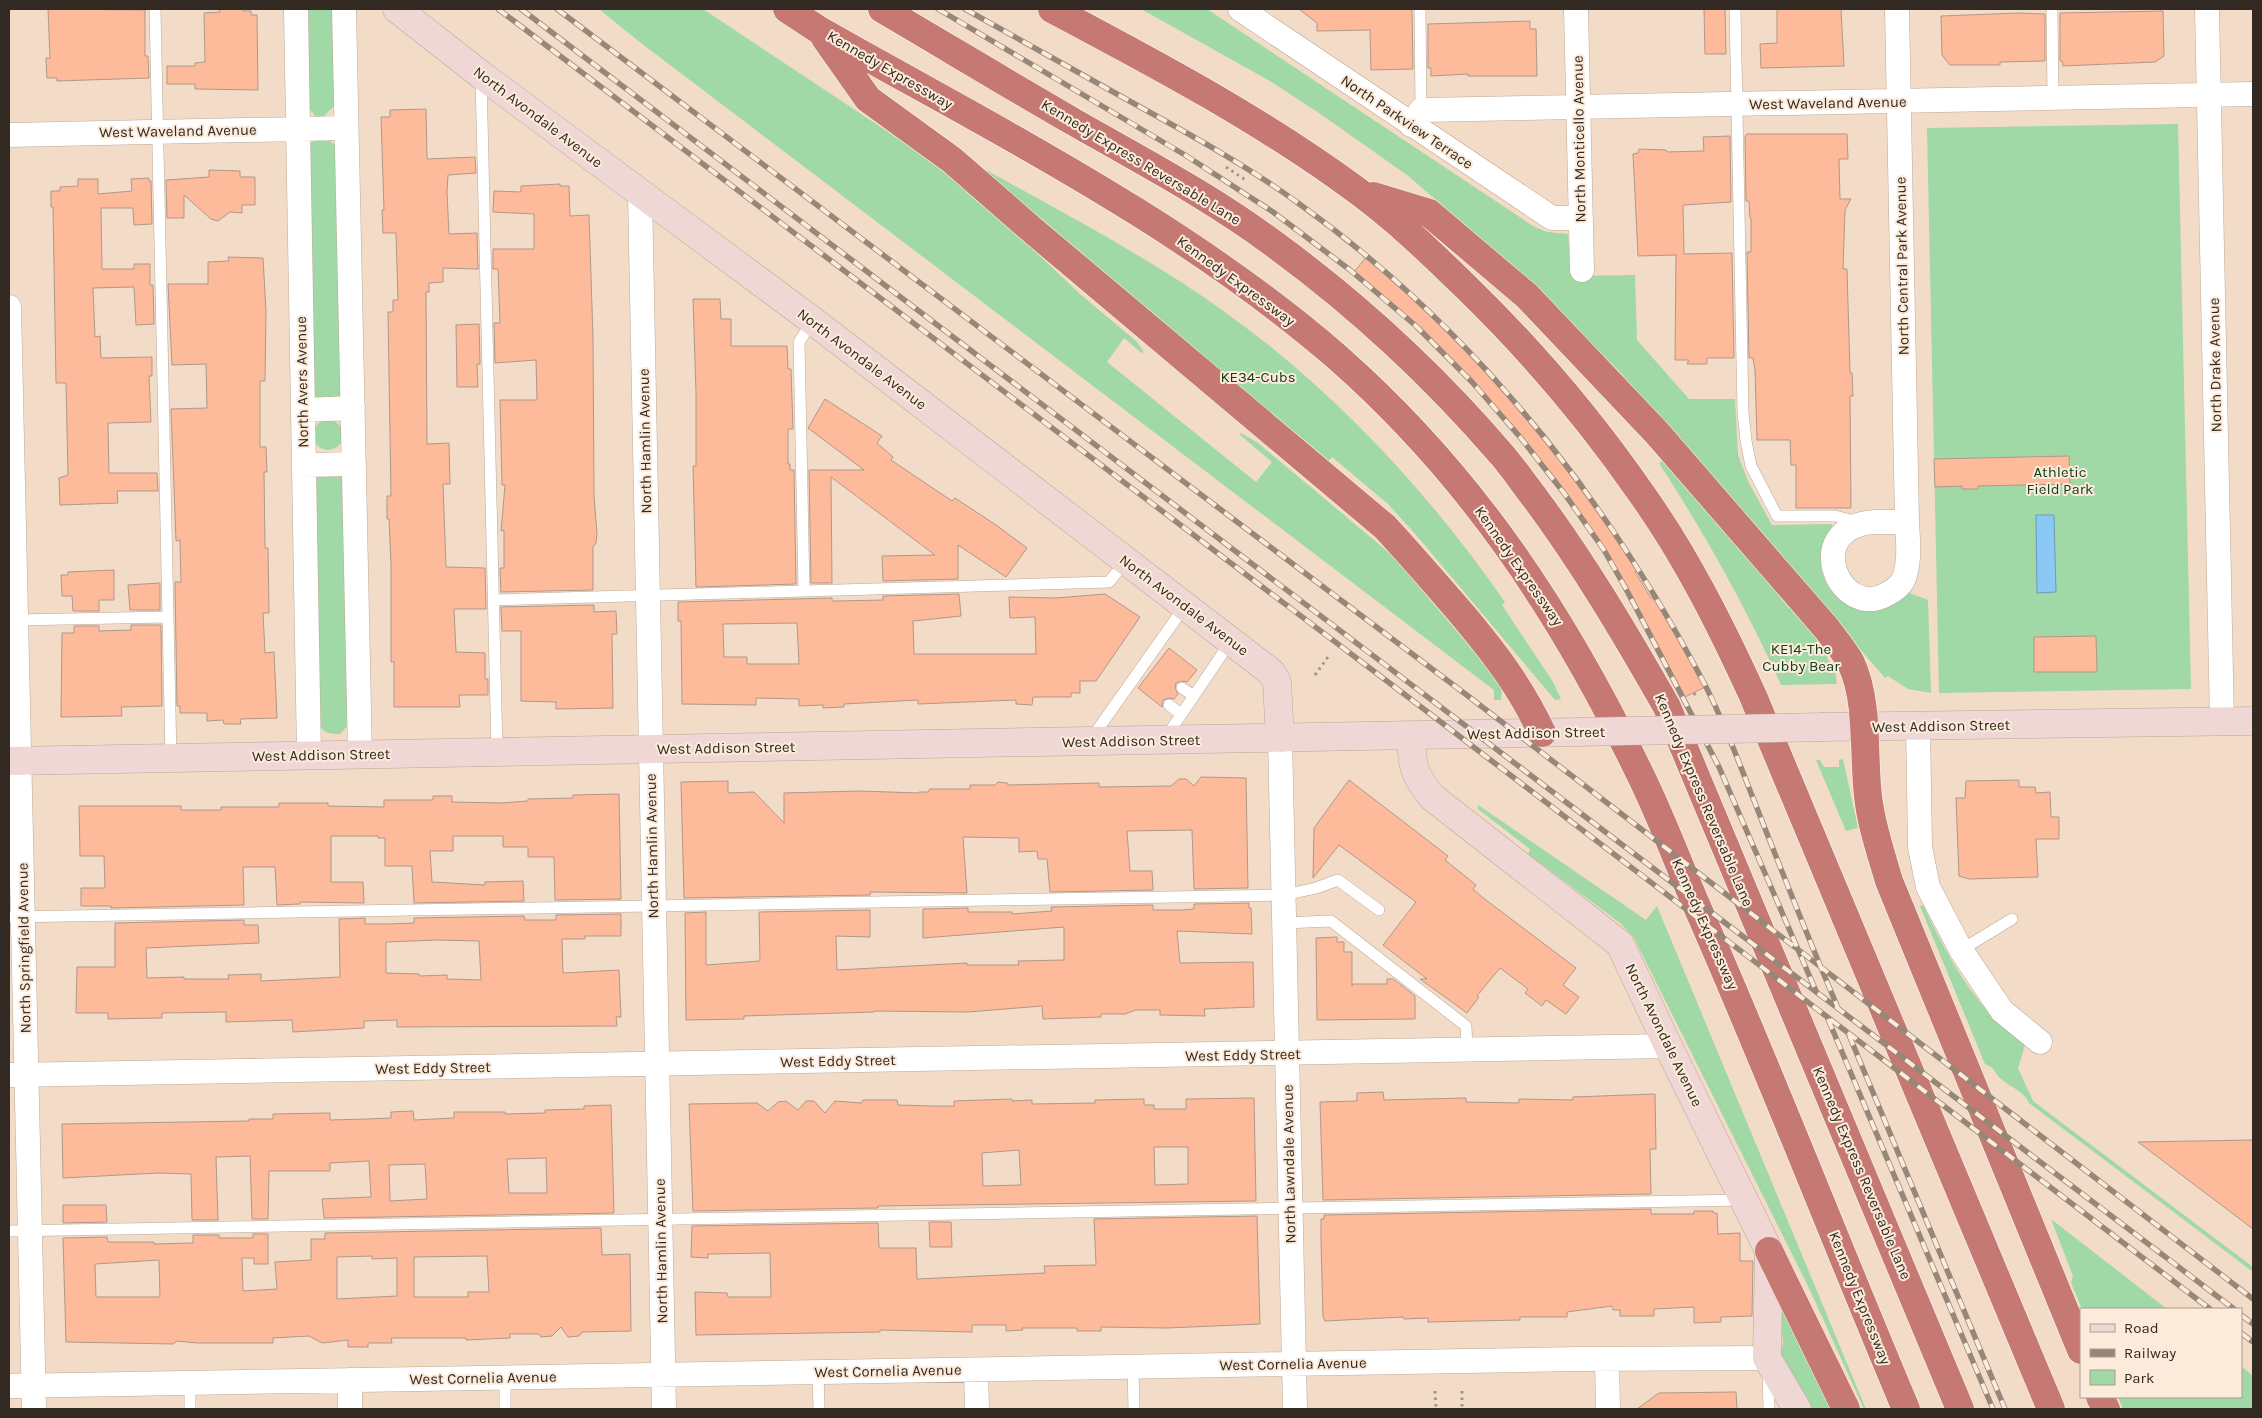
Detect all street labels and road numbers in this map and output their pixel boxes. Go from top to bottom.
street label: Kennedy Expressway [824,27,956,113]
street label: North Monticello Avenue [1569,55,1589,223]
street label: North Avondale Avenue [470,63,606,171]
street label: North Parkview Terrace [1338,71,1476,173]
street label: West Waveland Avenue [1749,93,1907,113]
street label: Kennedy Express Reversable Lane [1038,95,1244,229]
street label: West Waveland Avenue [99,121,257,141]
street label: North Central Park Avenue [1891,177,1913,355]
street label: Kennedy Expressway [1173,232,1299,330]
street label: North Drake Avenue [2205,297,2225,433]
street label: North Avondale Avenue [794,305,930,413]
street label: North Avers Avenue [292,316,312,448]
street label: North Hamlin Avenue [635,368,655,514]
street label: Kennedy Expressway [1471,503,1567,629]
street label: North Avondale Avenue [1116,551,1252,659]
street label: Kennedy Express Reversable Lane [1651,691,1757,909]
street label: West Addison Street [1872,716,2011,736]
street label: West Addison Street [1467,723,1606,743]
street label: West Addison Street [1062,731,1201,751]
street label: West Addison Street [657,738,796,758]
street label: West Addison Street [252,745,391,765]
street label: North Hamlin Avenue [642,773,662,919]
street label: Kennedy Expressway [1668,856,1742,993]
street label: North Springfield Avenue [14,862,34,1034]
street label: North Avondale Avenue [1621,960,1707,1110]
street label: West Eddy Street [1185,1045,1301,1065]
street label: West Eddy Street [780,1051,896,1071]
street label: West Eddy Street [375,1058,491,1078]
street label: Kennedy Express Reversable Lane [1809,1064,1915,1282]
street label: North Lawndale Avenue [1279,1084,1299,1244]
street label: North Hamlin Avenue [651,1178,671,1324]
street label: Kennedy Expressway [1825,1229,1895,1367]
street label: West Cornelia Avenue [1219,1354,1367,1374]
street label: West Cornelia Avenue [814,1361,962,1381]
street label: West Cornelia Avenue [409,1368,557,1388]

